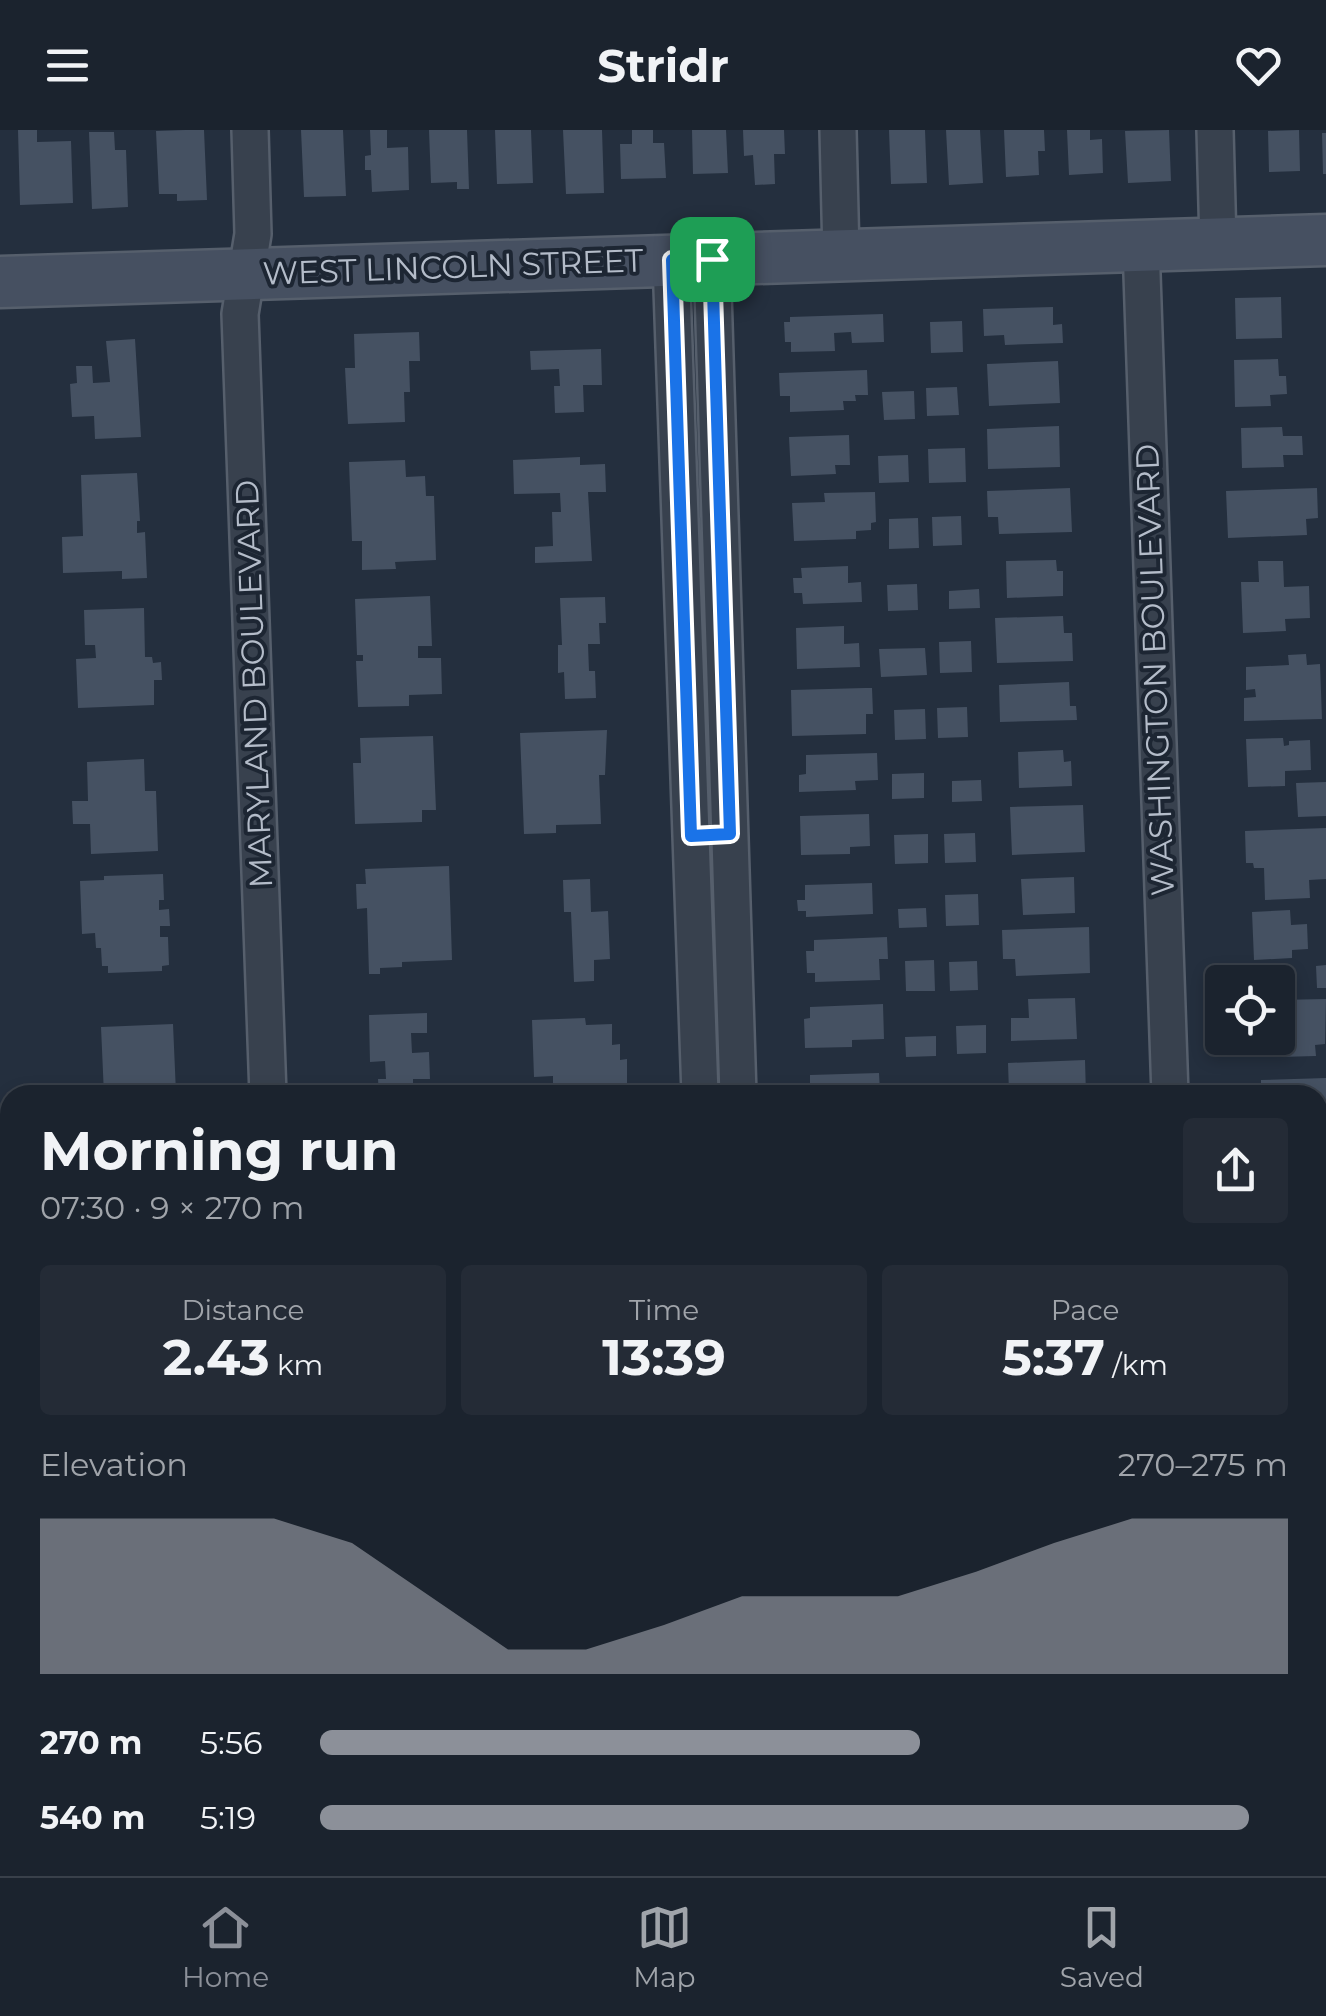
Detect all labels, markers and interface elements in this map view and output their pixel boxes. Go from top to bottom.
icon: menu [40,38,95,93]
text: Stridr [597,38,729,93]
icon: heart [1231,38,1286,93]
pin [670,217,755,302]
icon: arrive [685,232,740,287]
street label: WEST LINCOLN STREET [262,240,645,293]
street label: WASHINGTON BOULEVARD [1127,443,1182,897]
street label: MARYLAND BOULEVARD [227,479,280,889]
map controls [1205,965,1295,1055]
button: locate [1205,965,1295,1055]
text: Morning run [40,1117,398,1184]
button: share [1183,1118,1288,1223]
text: 07:30 · 9 × 270 m [40,1188,304,1227]
text: Distance [181,1293,305,1327]
text: Time [629,1293,699,1327]
text: Pace [1051,1293,1119,1327]
text: 2.43 [163,1327,270,1388]
text: 13:39 [602,1327,726,1388]
text: 5:37 [1002,1327,1105,1388]
text: km [270,1348,323,1382]
text: /km [1105,1348,1168,1382]
text: Elevation [40,1445,188,1484]
text: 270–275 m [1118,1445,1288,1484]
text: 270 m [40,1723,142,1762]
text: 5:56 [200,1723,263,1762]
text: 540 m [40,1798,145,1837]
text: 5:19 [200,1798,256,1837]
tab: Home [182,1900,269,1994]
tab: Map [633,1900,696,1994]
tab: Saved [1060,1900,1144,1994]

